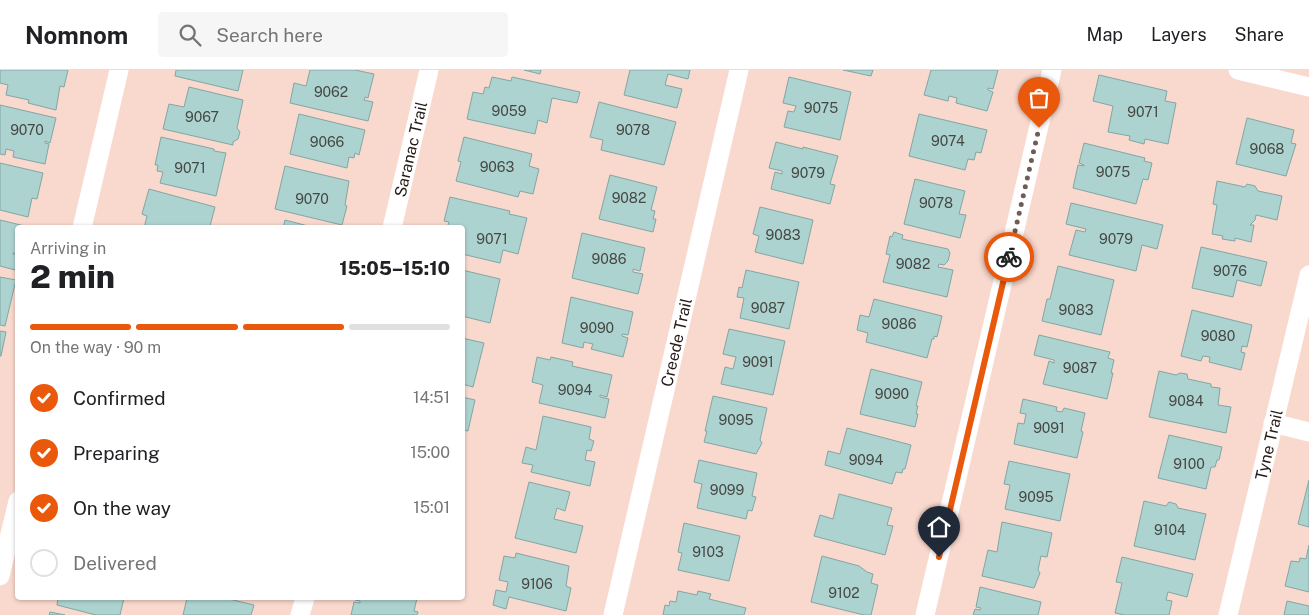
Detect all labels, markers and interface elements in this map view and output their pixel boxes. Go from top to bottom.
search box [158,12,508,57]
text: Nomnom [25,21,128,49]
icon: search [176,21,204,49]
text: Search here [216,24,323,46]
text: Map [1087,24,1123,45]
text: Layers [1151,24,1207,45]
text: Share [1235,24,1284,45]
pin [1018,77,1060,128]
house number: 9062 [314,84,348,100]
icon: bag [1025,84,1053,112]
street label: Saranac Trail [390,99,431,199]
house number: 9075 [804,100,838,116]
house number: 9059 [492,103,527,119]
house number: 9071 [1127,104,1159,120]
house number: 9067 [185,109,219,125]
house number: 9070 [10,122,44,138]
house number: 9078 [616,122,650,138]
house number: 9074 [931,133,965,149]
house number: 9066 [310,134,345,150]
house number: 9068 [1250,141,1284,157]
house number: 9063 [480,159,514,175]
house number: 9071 [174,160,206,176]
house number: 9075 [1096,164,1130,180]
house number: 9079 [791,165,825,181]
house number: 9082 [612,190,646,206]
house number: 9070 [295,191,329,207]
house number: 9078 [919,195,953,211]
house number: 9083 [766,227,801,243]
house number: 9071 [476,231,508,247]
house number: 9079 [1099,231,1133,247]
courier [984,232,1034,282]
text: Arriving in [30,239,106,258]
icon: bike [995,243,1023,271]
house number: 9086 [592,251,627,267]
house number: 9082 [896,256,930,272]
text: 15:05–15:10 [339,257,450,279]
text: 2 min [30,258,115,295]
house number: 9076 [1213,263,1247,279]
street label: Creede Trail [657,296,696,388]
house number: 9087 [751,300,785,316]
house number: 9083 [1059,302,1094,318]
house number: 9086 [882,316,917,332]
house number: 9090 [580,320,614,336]
house number: 9080 [1201,328,1235,344]
text: On the way · 90 m [30,338,161,357]
house number: 9091 [742,354,774,370]
house number: 9087 [1063,360,1097,376]
house number: 9094 [558,382,593,398]
icon: check [30,384,58,412]
house number: 9090 [875,386,909,402]
text: Confirmed [73,387,166,409]
text: 14:51 [413,388,450,407]
house number: 9084 [1169,393,1204,409]
street label: Tyne Trail [1251,407,1286,482]
house number: 9095 [719,412,753,428]
house number: 9091 [1033,420,1065,436]
icon: check [30,439,58,467]
text: Preparing [73,442,160,464]
text: 15:00 [410,443,450,462]
house number: 9094 [849,452,884,468]
house number: 9100 [1173,456,1205,472]
house number: 9099 [710,482,745,498]
house number: 9095 [1019,489,1053,505]
icon: check [30,494,58,522]
text: On the way [73,497,171,519]
text: 15:01 [413,498,450,517]
pin [918,506,960,557]
icon: home [925,513,953,541]
house number: 9104 [1154,522,1186,538]
house number: 9103 [692,544,724,560]
text: Delivered [73,552,157,574]
house number: 9106 [521,576,553,592]
house number: 9102 [828,585,860,601]

